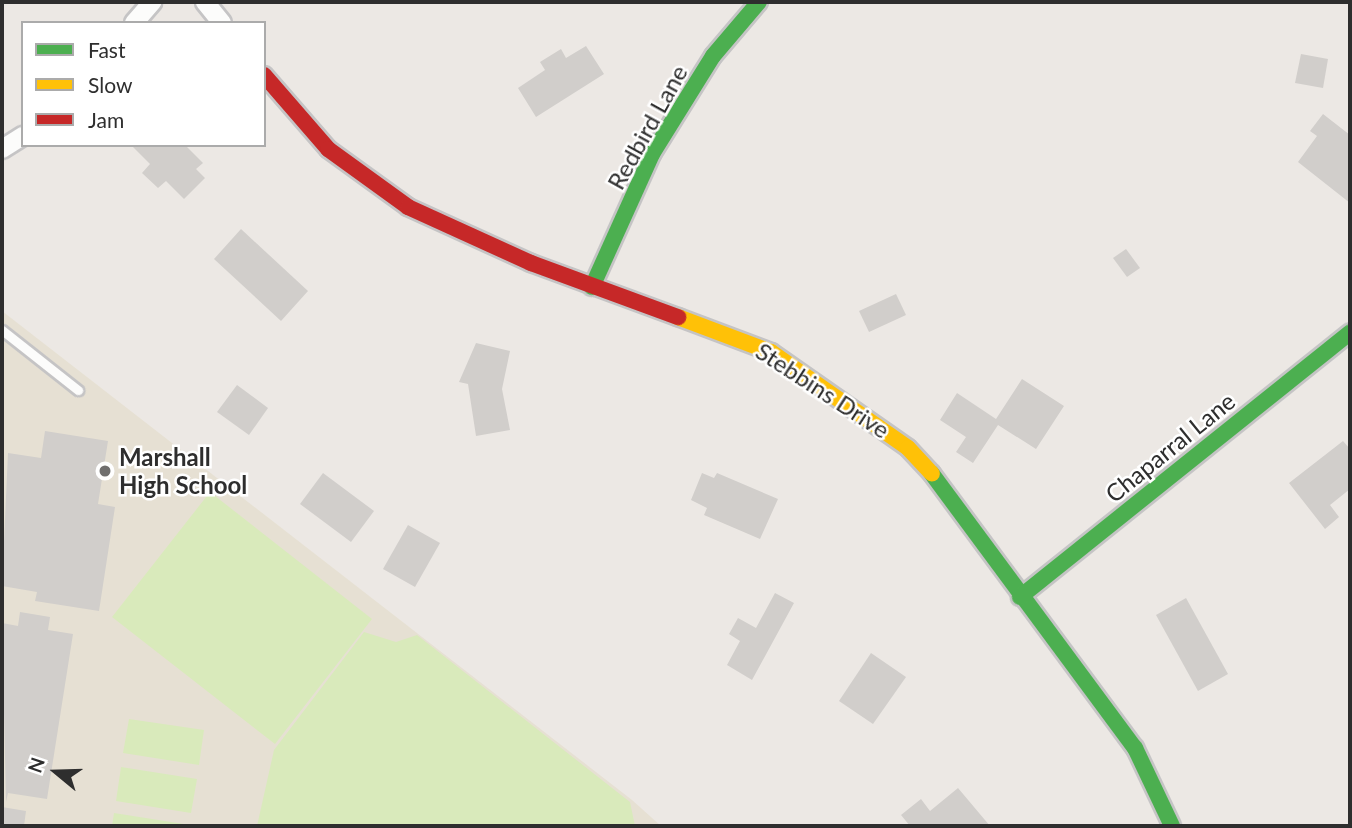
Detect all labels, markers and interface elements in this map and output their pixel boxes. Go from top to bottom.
legend [21,21,266,147]
text: Fast [88,37,125,62]
street label: Redbird Lane [601,60,693,194]
text: Slow [88,72,132,97]
text: Jam [88,107,124,132]
street label: Stebbins Drive [751,336,895,444]
street label: Chaparral Lane [1100,386,1240,508]
place label: Marshall High School [119,443,247,499]
marker: Marshall High School [97,463,113,479]
north arrow [21,737,91,807]
text: N [22,754,49,776]

